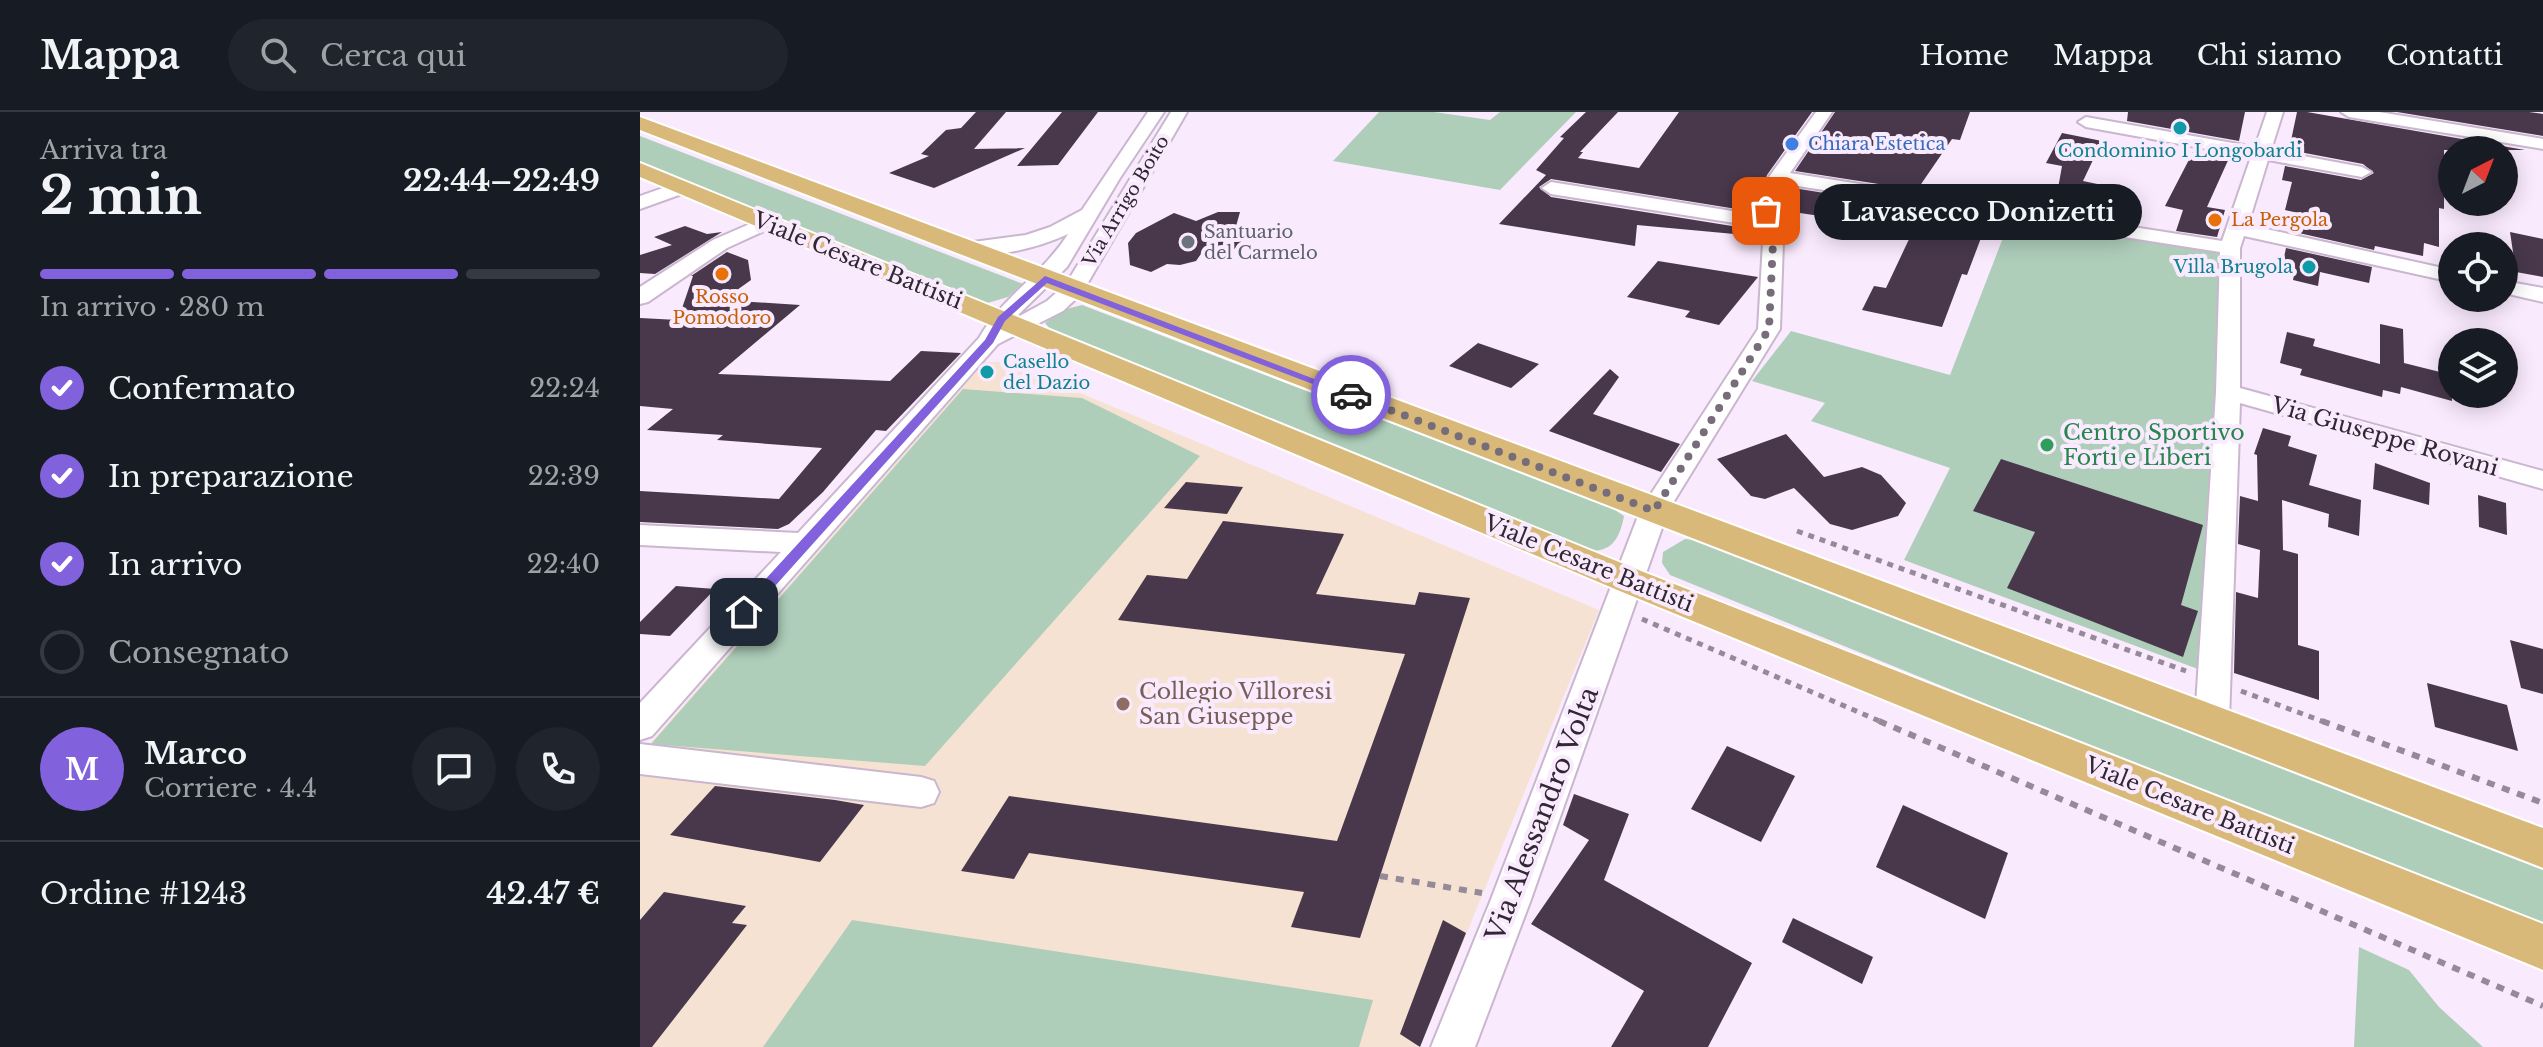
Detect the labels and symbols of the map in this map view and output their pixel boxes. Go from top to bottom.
marker: Condominio I Longobardi [2171,119,2189,137]
street label: Via Arrigo Boito [1078,131,1174,272]
place label: Chiara Estetica [1808,133,1945,155]
marker: Chiara Estetica [1783,135,1801,153]
north arrow [2438,136,2518,216]
place label: Condominio I Longobardi [2058,140,2302,162]
pin [1732,177,1800,245]
callout: Lavasecco Donizetti [1814,183,2142,239]
street label: Viale Cesare Battisti [748,206,967,315]
place label: La Pergola [2231,209,2328,231]
marker: La Pergola [2206,211,2224,229]
place label: Santuario del Carmelo [1204,221,1318,264]
marker: Santuario del Carmelo [1179,233,1197,251]
place label: Villa Brugola [2173,256,2293,278]
marker: Villa Brugola [2300,258,2318,276]
marker: Rosso Pomodoro [713,265,731,283]
place label: Rosso Pomodoro [673,286,771,329]
place label: Casello del Dazio [1003,351,1090,394]
courier [1311,355,1391,435]
marker: Casello del Dazio [978,363,996,381]
street label: Via Giuseppe Rovani [2267,391,2502,482]
place label: Centro Sportivo Forti e Liberi [2063,419,2245,471]
marker: Centro Sportivo Forti e Liberi [2038,436,2056,454]
street label: Viale Cesare Battisti [1479,509,1698,618]
pin [710,578,778,646]
place label: Collegio Villoresi San Giuseppe [1139,678,1333,730]
street label: Via Alessandro Volta [1478,682,1605,947]
marker: Collegio Villoresi San Giuseppe [1114,695,1132,713]
street label: Viale Cesare Battisti [2080,751,2299,860]

